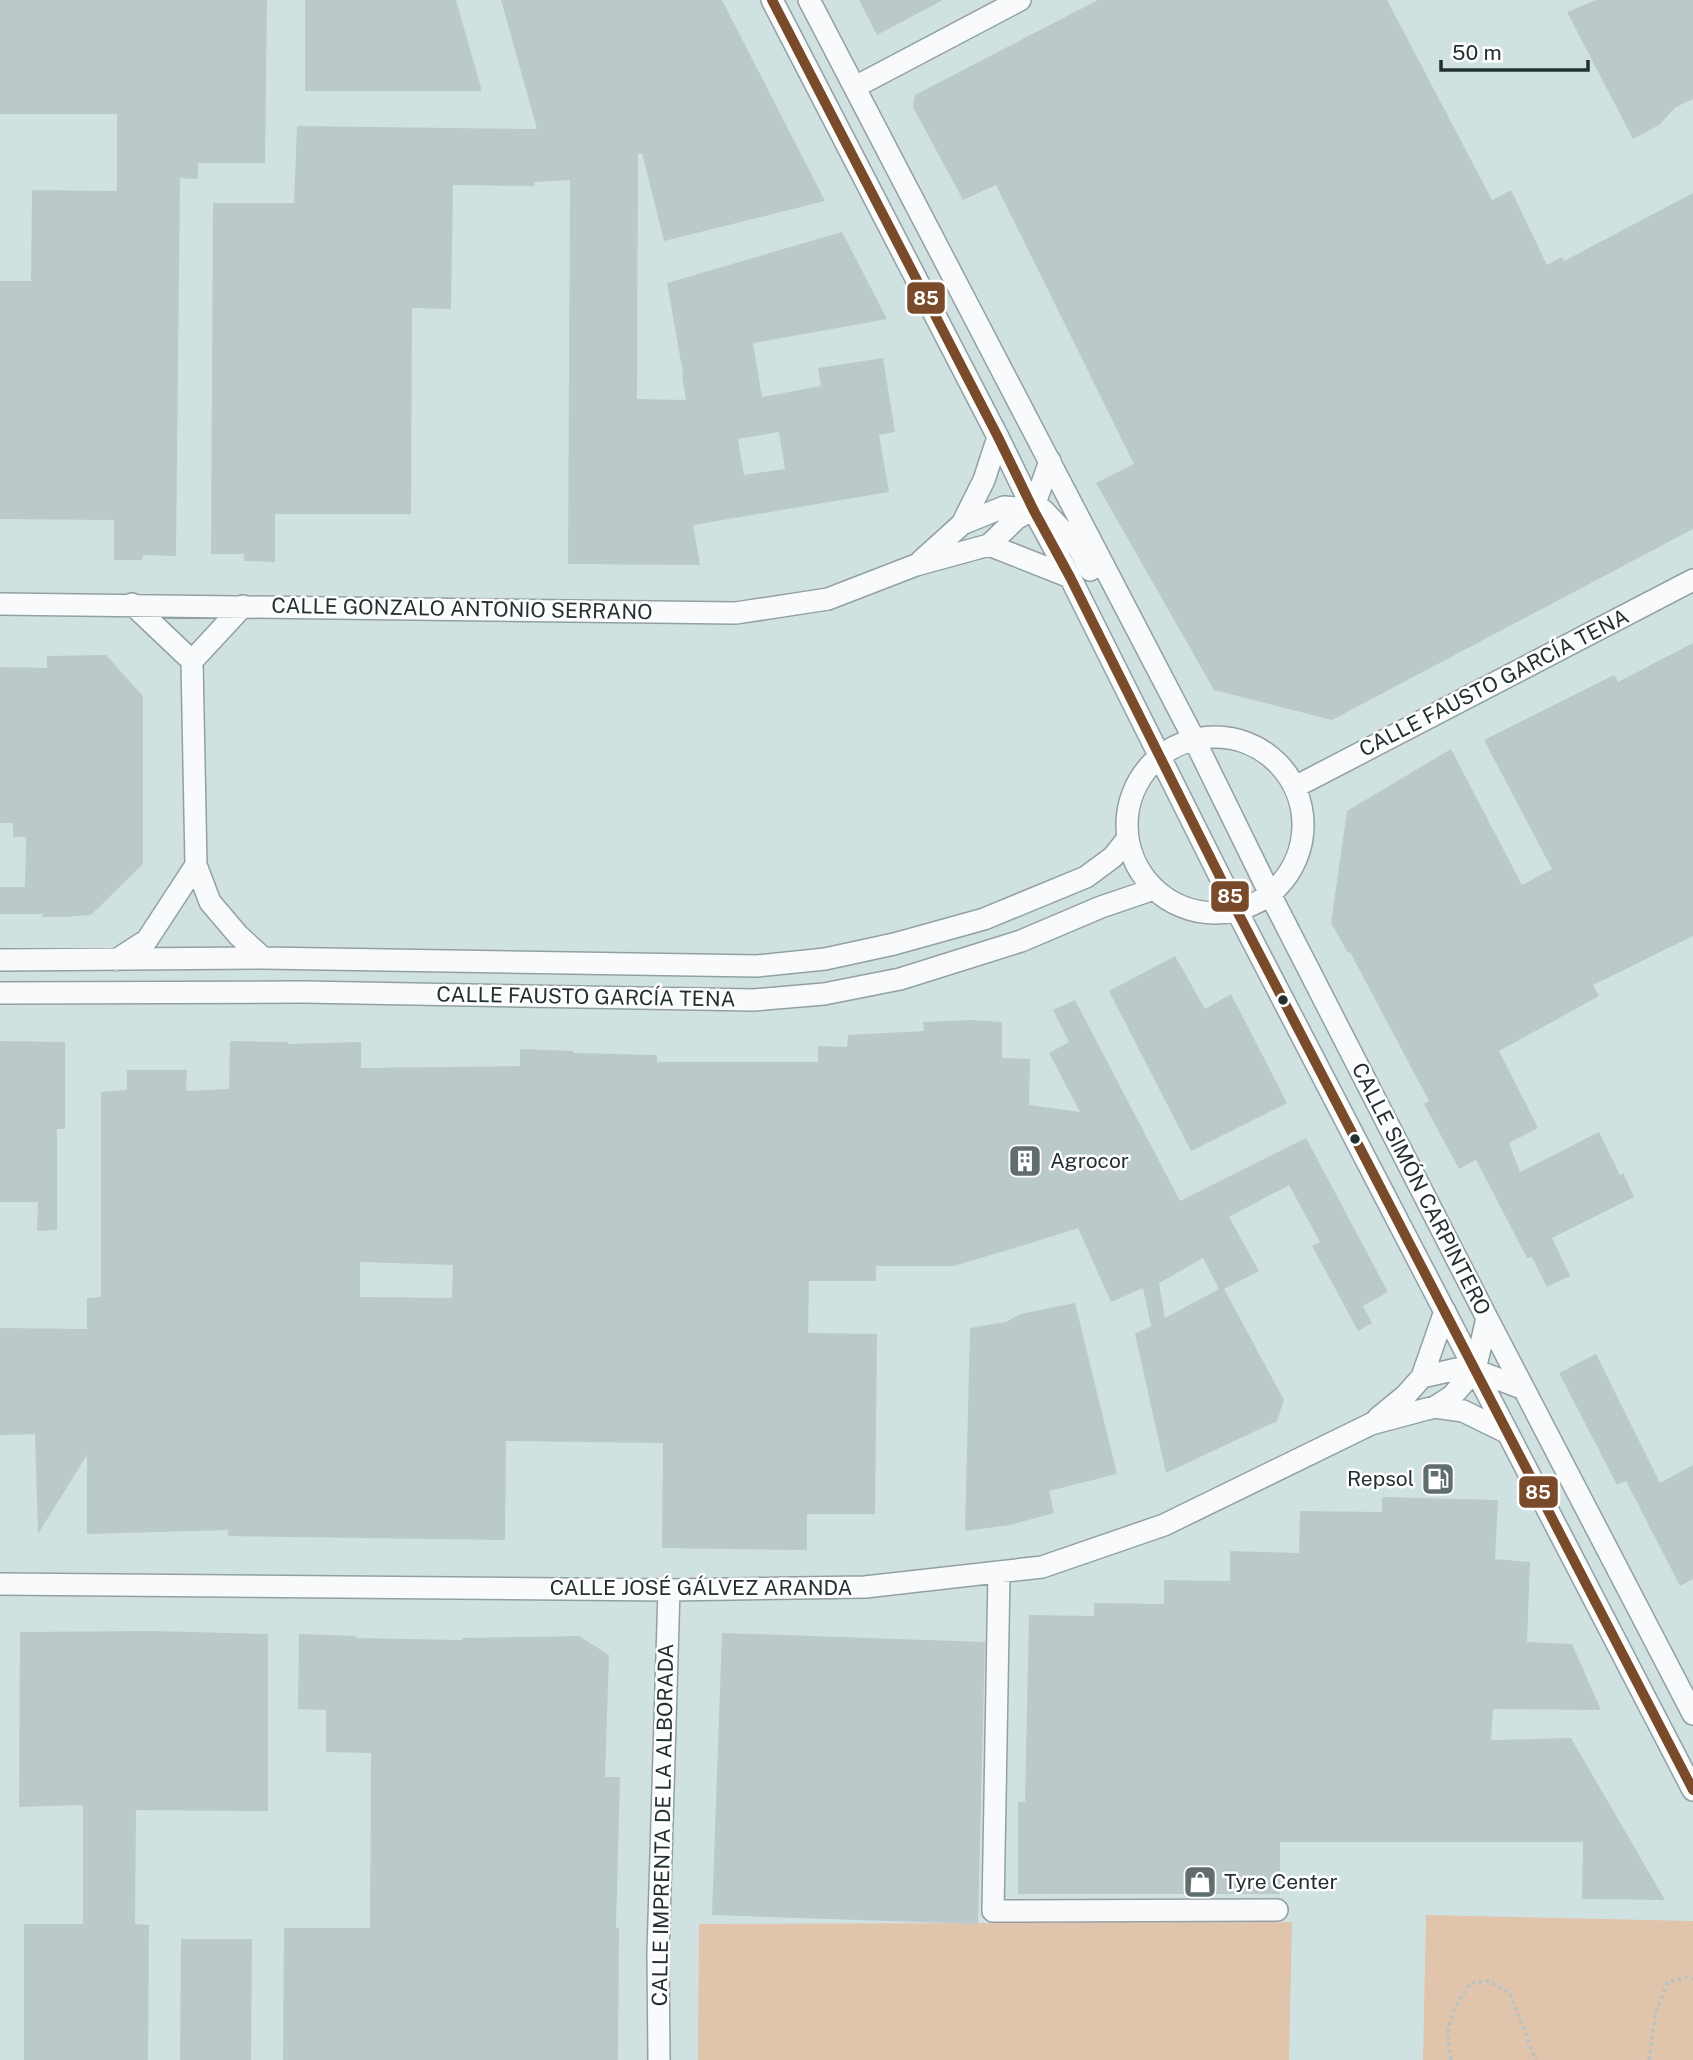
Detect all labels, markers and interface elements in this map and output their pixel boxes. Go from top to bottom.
scale bar [1441,28,1588,72]
text: 50 m [1452,40,1502,65]
line badge: 85 [906,281,946,315]
text: 85 [913,287,939,309]
street label: CALLE GONZALO ANTONIO SERRANO [271,593,653,624]
street label: CALLE FAUSTO GARCÍA TENA [1355,603,1633,762]
line badge: 85 [1210,880,1250,913]
text: 85 [1217,885,1243,907]
street label: CALLE FAUSTO GARCÍA TENA [436,981,736,1012]
unlabelled marker [1276,993,1290,1007]
street label: CALLE SIMÓN CARPINTERO [1347,1058,1496,1319]
unlabelled marker [1348,1132,1362,1146]
building icon: Agrocor [1006,1142,1044,1180]
place label: Agrocor [1050,1148,1129,1173]
fuel station icon: Repsol [1419,1460,1457,1498]
place label: Repsol [1347,1466,1414,1491]
line badge: 85 [1518,1475,1559,1509]
text: 85 [1525,1481,1551,1503]
street label: CALLE JOSÉ GÁLVEZ ARANDA [550,1575,852,1600]
street label: CALLE IMPRENTA DE LA ALBORADA [647,1643,678,2007]
shop icon: Tyre Center [1181,1863,1219,1901]
place label: Tyre Center [1224,1869,1338,1894]

